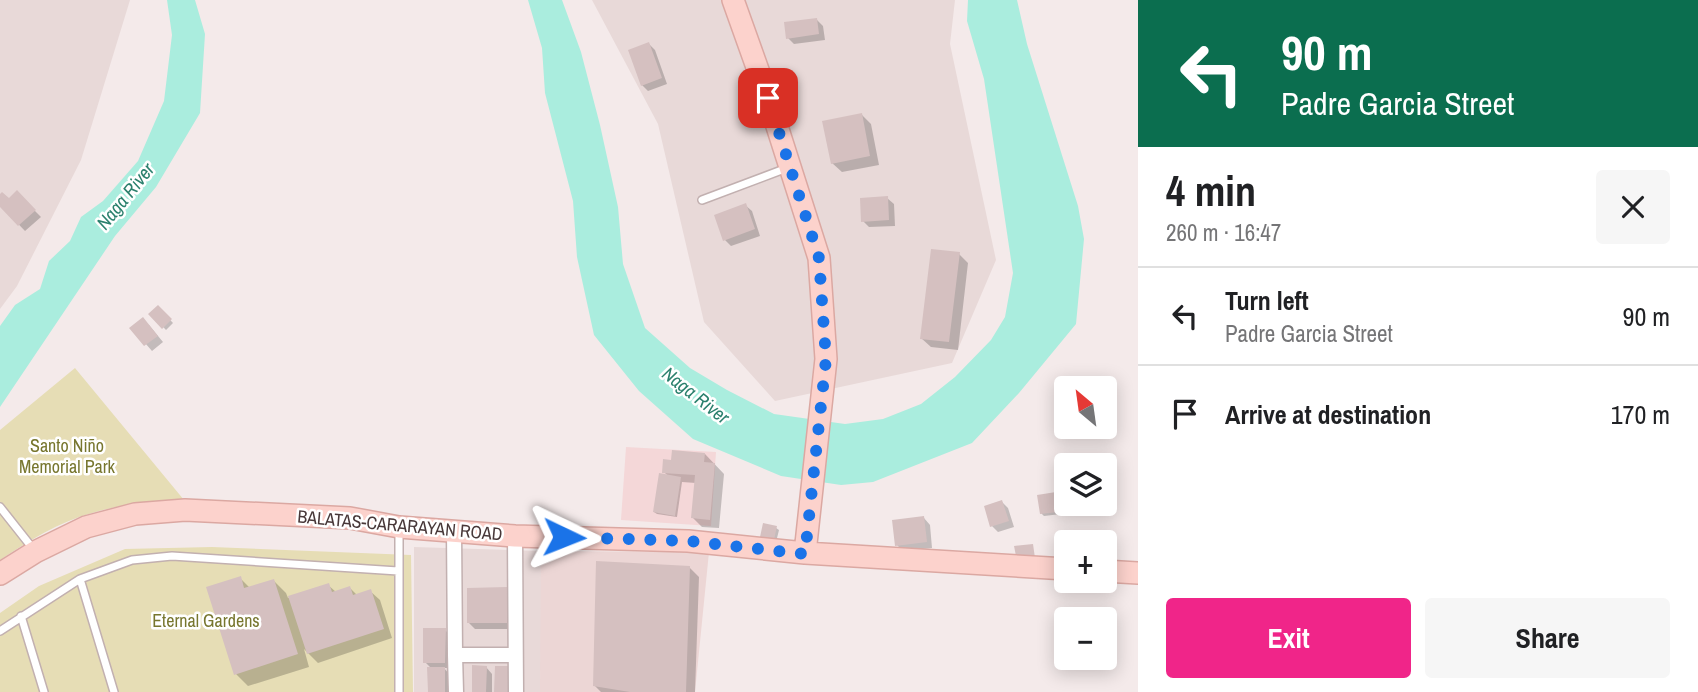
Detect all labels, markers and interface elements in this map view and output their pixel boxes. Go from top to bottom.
text: 90 m [1281,19,1373,85]
icon: left [1166,28,1257,119]
pin [738,68,798,128]
icon: arrive [749,79,787,117]
text: Padre Garcia Street [1281,82,1514,125]
water label: Naga River [90,157,160,235]
text: 4 min [1166,163,1256,219]
button: close [1596,170,1670,244]
text: 260 m · 16:47 [1166,217,1281,248]
text: Turn left [1225,283,1309,318]
icon: left [1166,297,1204,335]
text: 90 m [1623,299,1670,334]
text: Padre Garcia Street [1225,318,1393,349]
water label: Naga River [657,360,736,430]
north arrow [1054,376,1116,439]
map controls [1054,376,1117,670]
icon: arrive [1166,395,1204,433]
text: Arrive at destination [1225,397,1431,432]
text: 170 m [1611,397,1670,432]
park label: Santo Niño Memorial Park [19,433,116,479]
button: layers [1054,453,1117,516]
position arrow [527,500,601,574]
street label: BALATAS-CARARAYAN ROAD [296,504,504,546]
button: + [1054,530,1117,593]
button: Exit [1166,598,1411,678]
button: Share [1425,598,1670,678]
button: − [1054,607,1117,670]
park label: Eternal Gardens [152,608,260,633]

